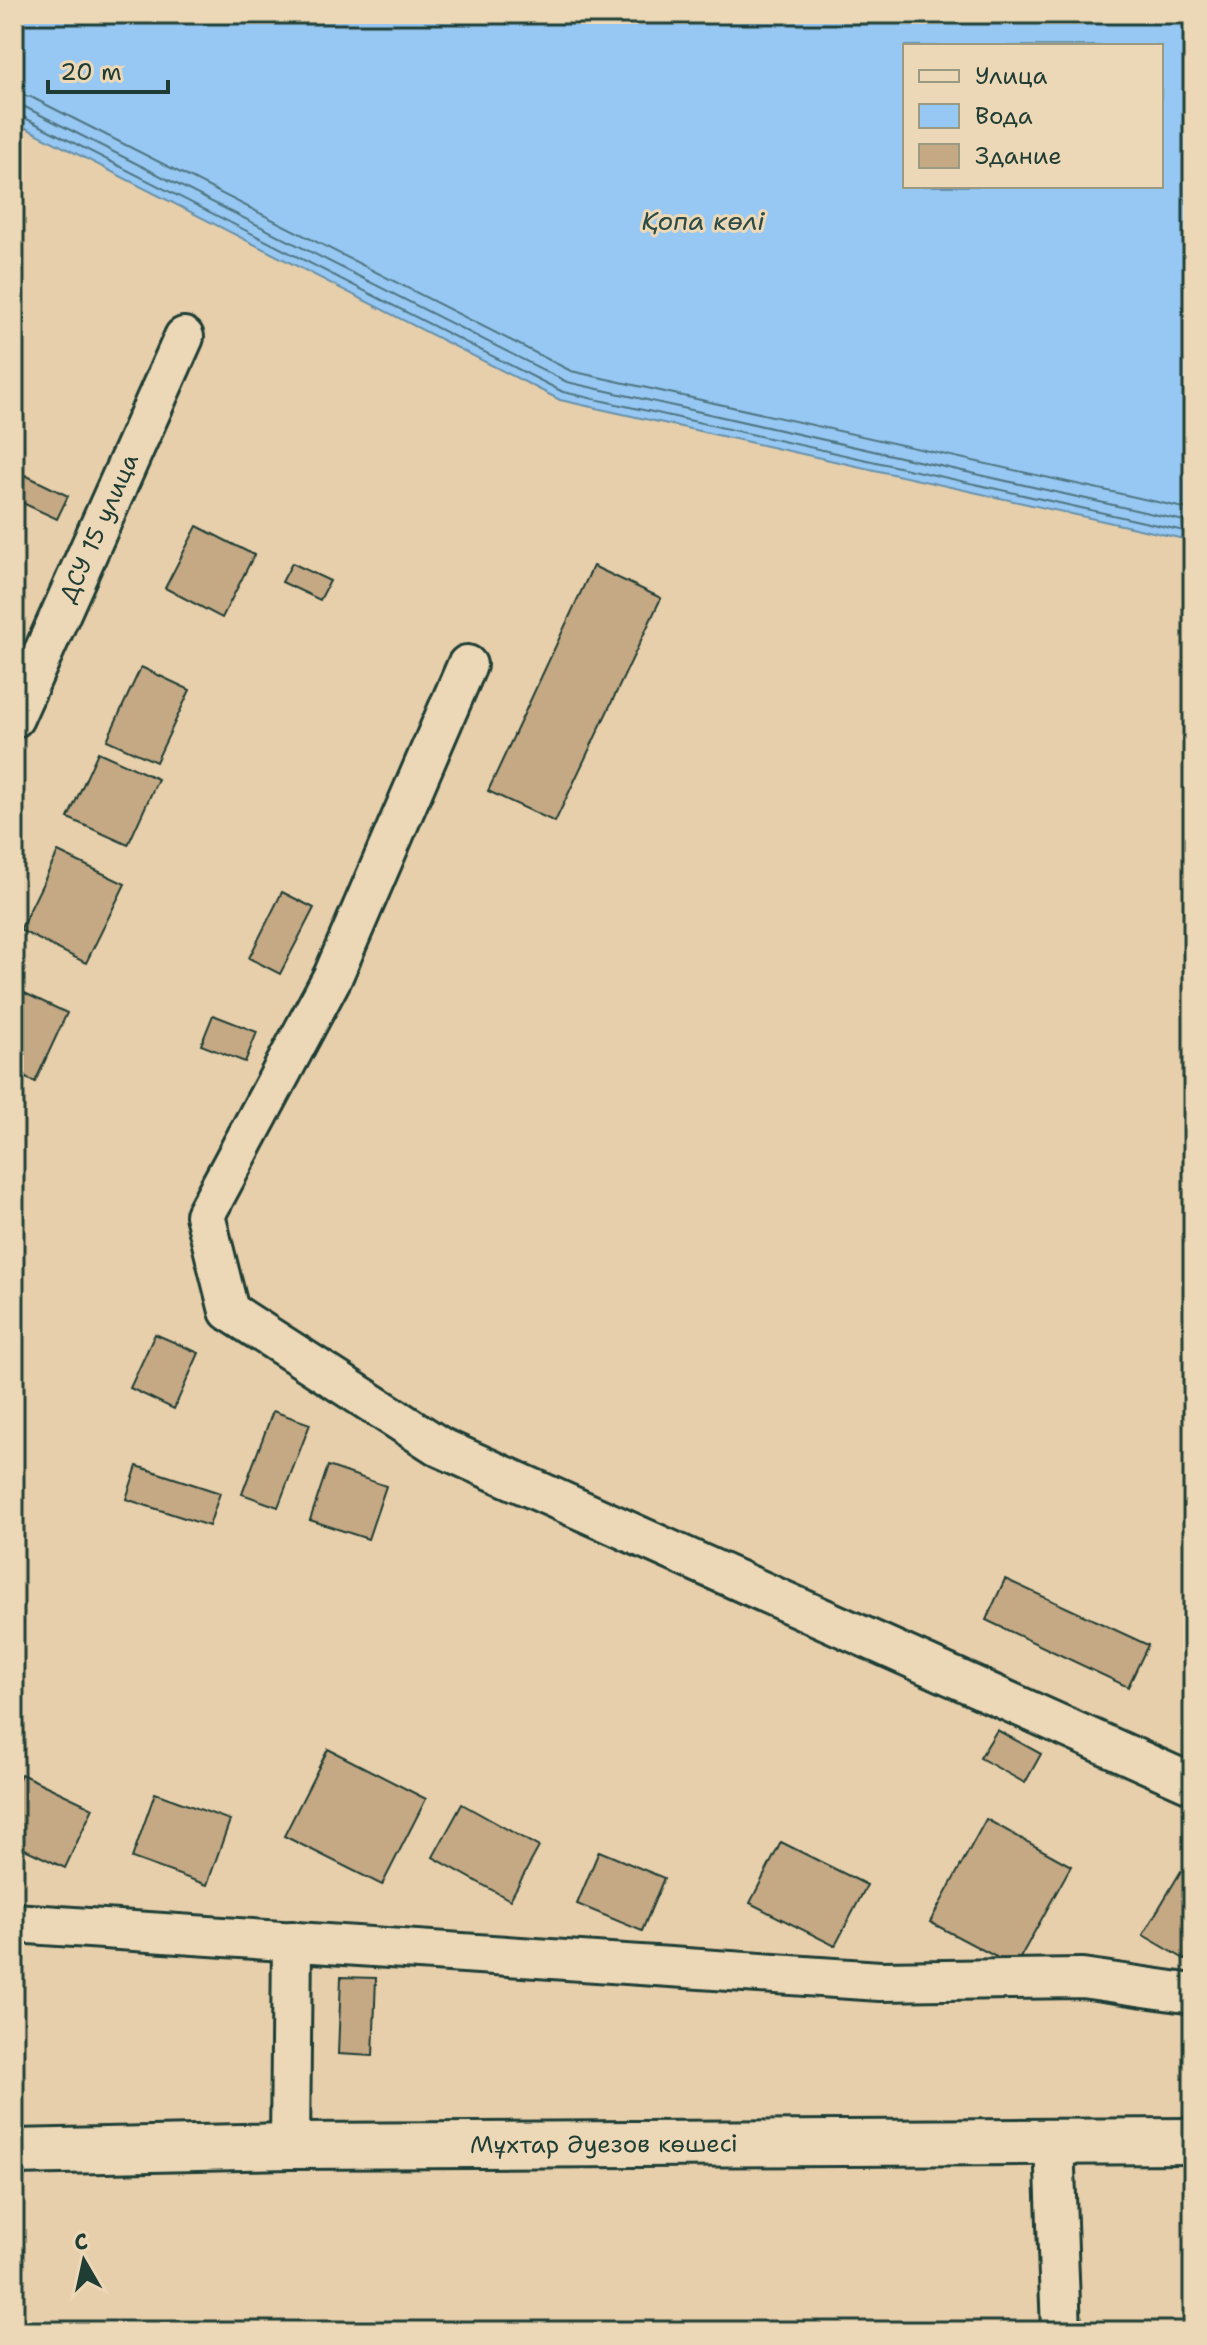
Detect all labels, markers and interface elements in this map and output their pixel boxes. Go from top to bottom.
scale bar [48,44,168,94]
legend [903,44,1163,188]
text: 20 m [60,56,122,88]
text: Улица [975,60,1048,92]
text: Вода [975,100,1033,132]
text: Здание [975,140,1062,172]
water label: Қопа көлі [641,203,765,238]
street label: ДСУ 15 улица [51,448,146,608]
street label: Мұхтар Әуезов көшесі [470,2128,738,2161]
north arrow [44,2221,124,2301]
text: С [72,2226,90,2257]

